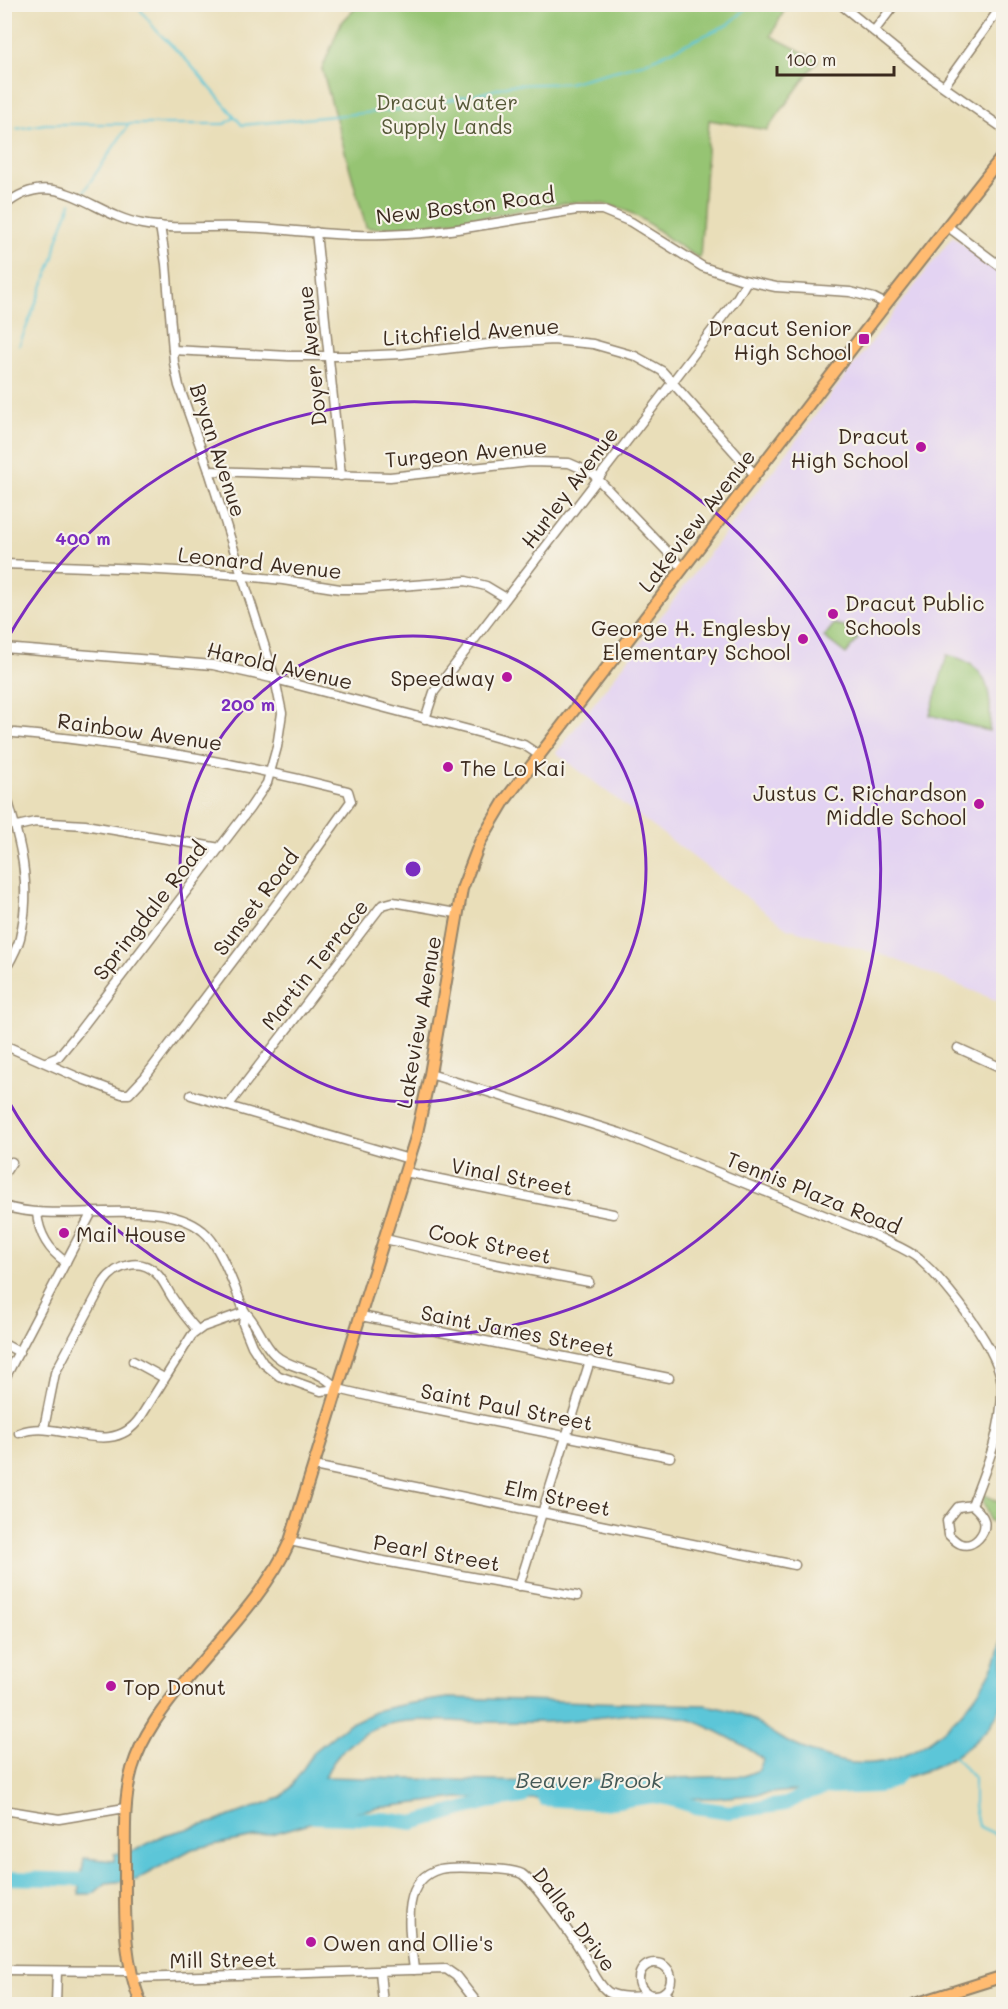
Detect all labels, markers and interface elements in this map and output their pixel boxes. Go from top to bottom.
scale bar [777,39,894,77]
text: 100 m [786,47,836,71]
park label: Dracut Water Supply Lands [376,88,518,139]
street label: New Boston Road [374,181,556,229]
street label: Doyer Avenue [290,285,332,427]
street label: Litchfield Avenue [382,311,560,351]
place label: Dracut Senior High School [708,314,852,365]
marker: Dracut Senior High School [857,332,871,346]
street label: Bryan Avenue [185,380,253,520]
street label: Hurley Avenue [514,421,624,553]
place label: Dracut High School [791,422,909,473]
street label: Turgeon Avenue [384,431,548,473]
marker: Dracut High School [914,440,928,454]
street label: Lakeview Avenue [632,443,760,597]
text: 400 m [55,526,111,550]
street label: Leonard Avenue [177,540,343,584]
place label: Dracut Public Schools [845,589,985,640]
marker: Dracut Public Schools [826,607,840,621]
place label: George H. Englesby Elementary School [591,614,791,665]
marker: George H. Englesby Elementary School [796,632,810,646]
street label: Harold Avenue [204,635,356,695]
place label: Speedway [391,664,495,691]
marker: Speedway [500,670,514,684]
text: 200 m [221,692,275,716]
street label: Rainbow Avenue [56,706,224,756]
place label: The Lo Kai [460,754,566,781]
marker: The Lo Kai [441,760,455,774]
place label: Justus C. Richardson Middle School [753,779,967,830]
marker: Justus C. Richardson Middle School [972,797,986,811]
street label: Springdale Road [86,835,212,985]
street label: Sunset Road [206,843,304,961]
centre of rings [403,859,423,879]
street label: Martin Terrace [255,893,373,1035]
street label: Lakeview Avenue [390,934,446,1110]
street label: Tennis Plaza Road [723,1145,905,1239]
street label: Vinal Street [449,1151,575,1201]
street label: Cook Street [426,1217,554,1269]
place label: Mail House [76,1220,186,1247]
marker: Mail House [57,1226,71,1240]
street label: Saint James Street [419,1298,617,1362]
street label: Saint Paul Street [418,1376,596,1436]
street label: Elm Street [503,1473,613,1521]
street label: Pearl Street [371,1528,503,1576]
place label: Top Donut [123,1673,226,1700]
marker: Top Donut [104,1679,118,1693]
water label: Beaver Brook [516,1765,664,1794]
street label: Dallas Drive [527,1862,623,1976]
place label: Owen and Ollie's [323,1929,493,1956]
marker: Owen and Ollie's [304,1935,318,1949]
street label: Mill Street [169,1945,277,1973]

